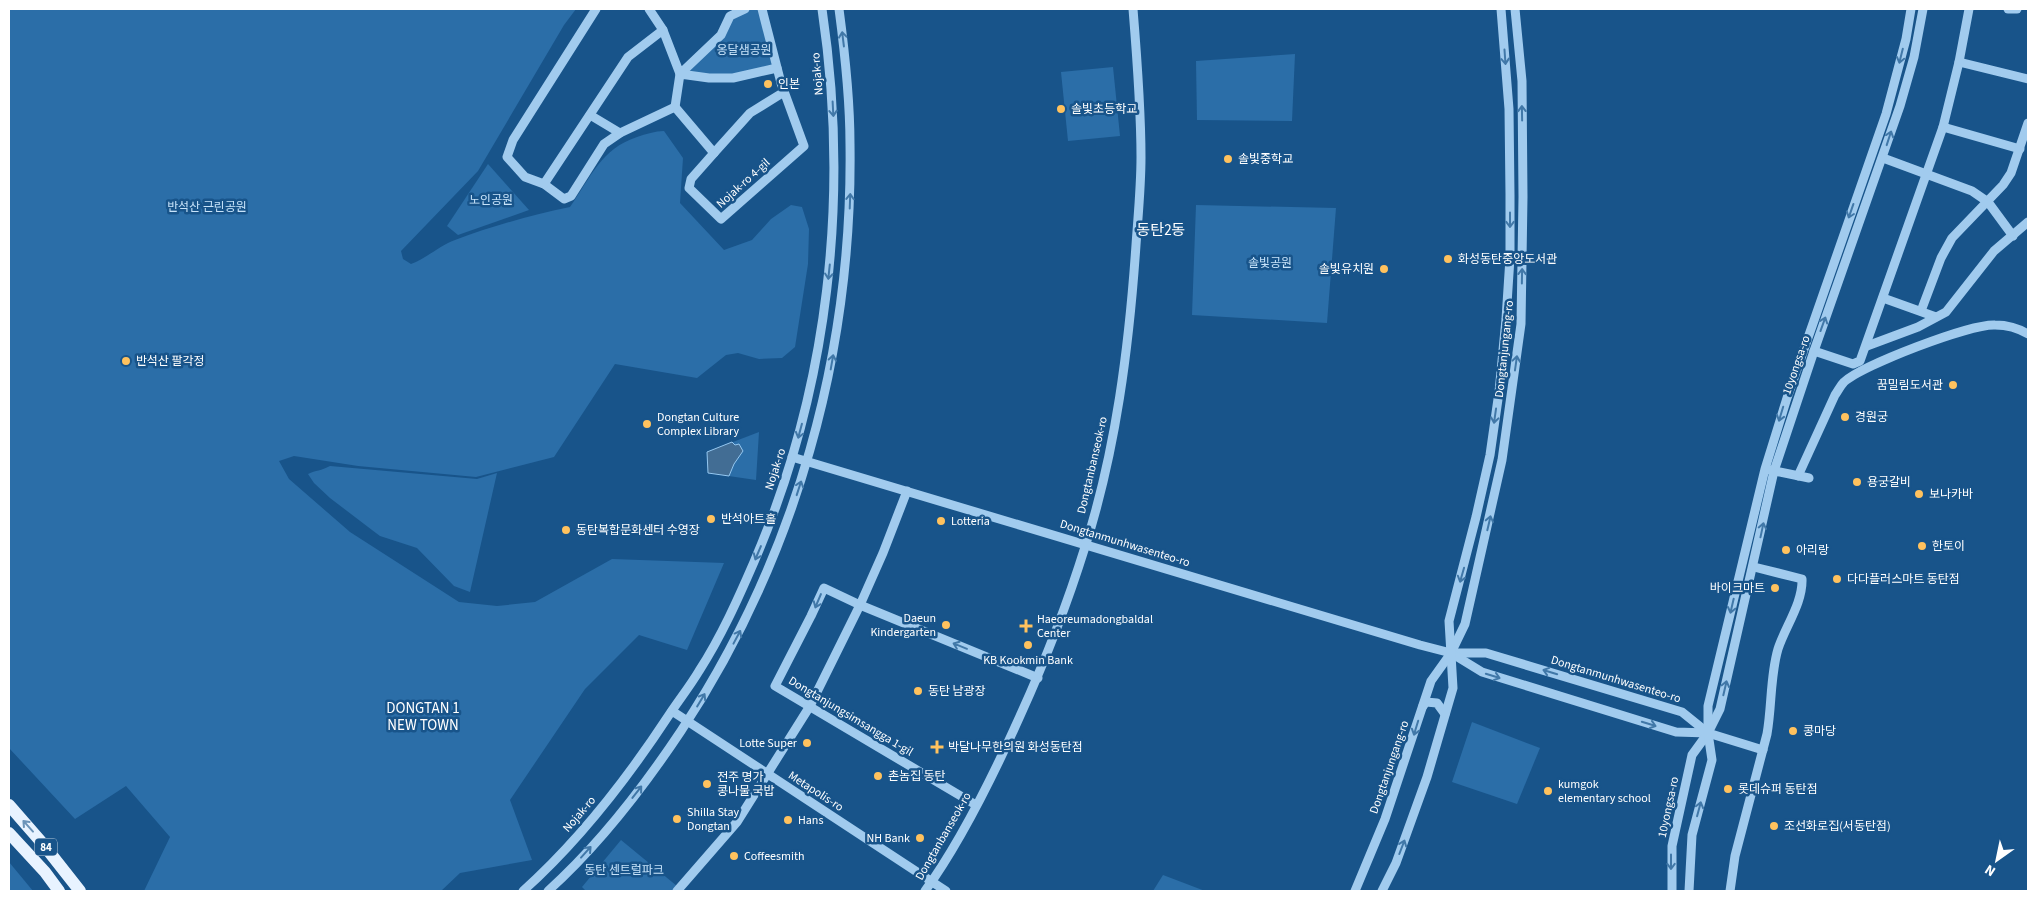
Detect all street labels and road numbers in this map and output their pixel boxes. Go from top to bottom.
street label: Nojak-ro [807,52,828,96]
street label: Nojak-ro 4-gil [713,155,774,212]
street label: Dongtanjungang-ro [1491,300,1518,399]
street label: 10yongsa-ro [1778,333,1815,397]
street label: Dongtanbanseok-ro [1073,415,1112,515]
street label: Nojak-ro [761,446,790,492]
street label: Dongtanmunhwasenteo-ro [1058,516,1192,571]
street label: Dongtanmunhwasenteo-ro [1549,652,1683,707]
street label: Dongtanjungsimsangga 1-gil [785,672,916,760]
street label: Dongtanjungang-ro [1366,718,1413,816]
street label: Metapolis-ro [785,767,847,816]
street label: 10yongsa-ro [1654,775,1683,839]
street label: Dongtanbanseok-ro [911,789,976,883]
street label: Nojak-ro [559,793,600,836]
road number: 84 [35,839,57,856]

